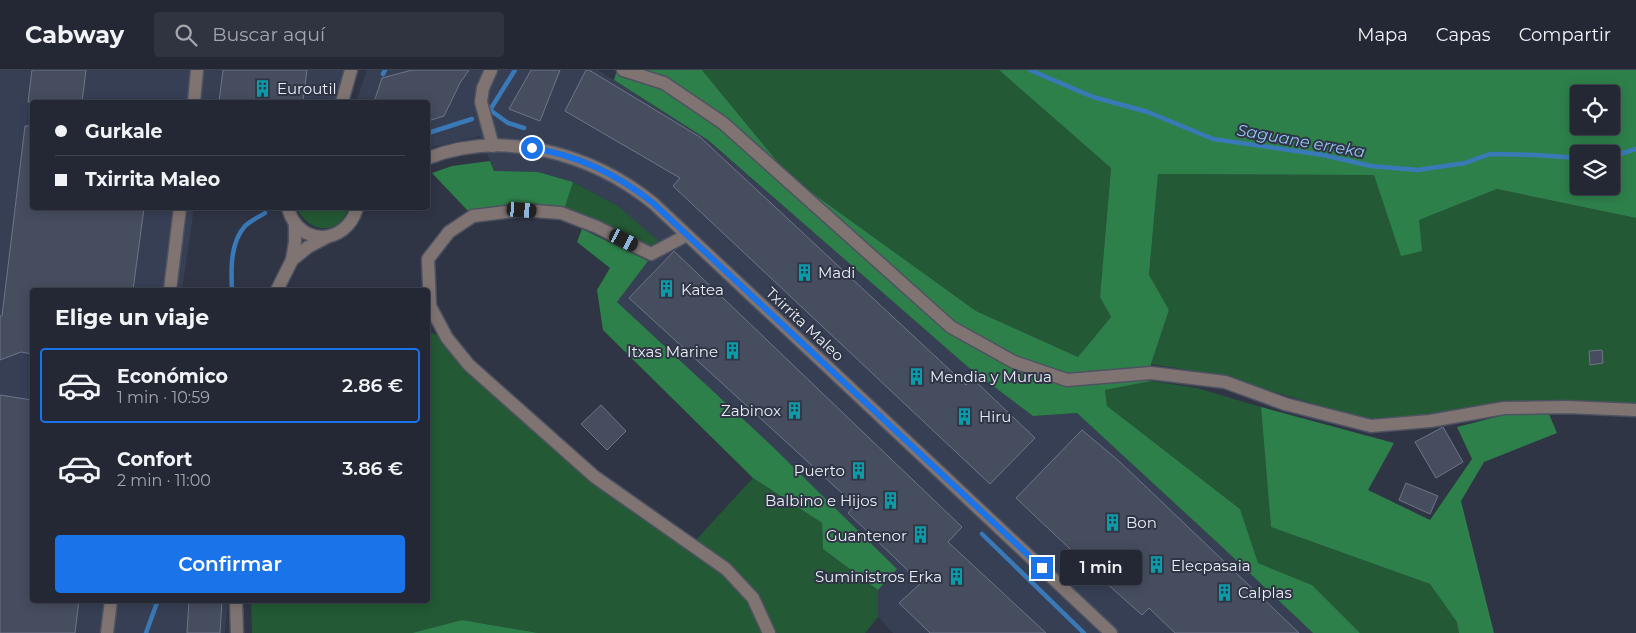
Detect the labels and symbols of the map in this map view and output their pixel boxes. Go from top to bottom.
building icon: Euroutil [253,78,273,98]
place label: Euroutil [277,79,336,98]
water label: Saguane erreka [1235,120,1367,162]
route start [521,137,543,159]
car [506,201,537,219]
car [607,227,640,253]
building icon: Madi [794,262,814,282]
place label: Madi [818,263,855,282]
building icon: Katea [657,279,677,299]
place label: Katea [681,280,724,299]
street label: Txirrita Maleo [762,283,848,365]
building icon: Itxas Marine [722,341,742,361]
place label: Itxas Marine [627,342,718,361]
building icon: Mendia y Murua [906,366,926,386]
place label: Mendia y Murua [930,367,1052,386]
building icon: Zabinox [785,400,805,420]
place label: Zabinox [721,401,781,420]
building icon: Hiru [955,406,975,426]
place label: Hiru [979,407,1011,426]
building icon: Puerto [849,460,869,480]
place label: Puerto [794,461,845,480]
building icon: Balbino e Hijos [881,490,901,510]
place label: Balbino e Hijos [765,491,877,510]
building icon: Bon [1102,512,1122,532]
place label: Bon [1126,513,1157,532]
building icon: Guantenor [911,525,931,545]
place label: Guantenor [826,526,907,545]
callout: 1 min [1060,550,1142,586]
building icon: Elecpasaia [1147,555,1167,575]
place label: Elecpasaia [1171,556,1251,575]
route end [1031,557,1053,579]
building icon: Suministros Erka [946,566,966,586]
place label: Suministros Erka [815,567,942,586]
building icon: Calplas [1214,582,1234,602]
place label: Calplas [1238,583,1292,602]

